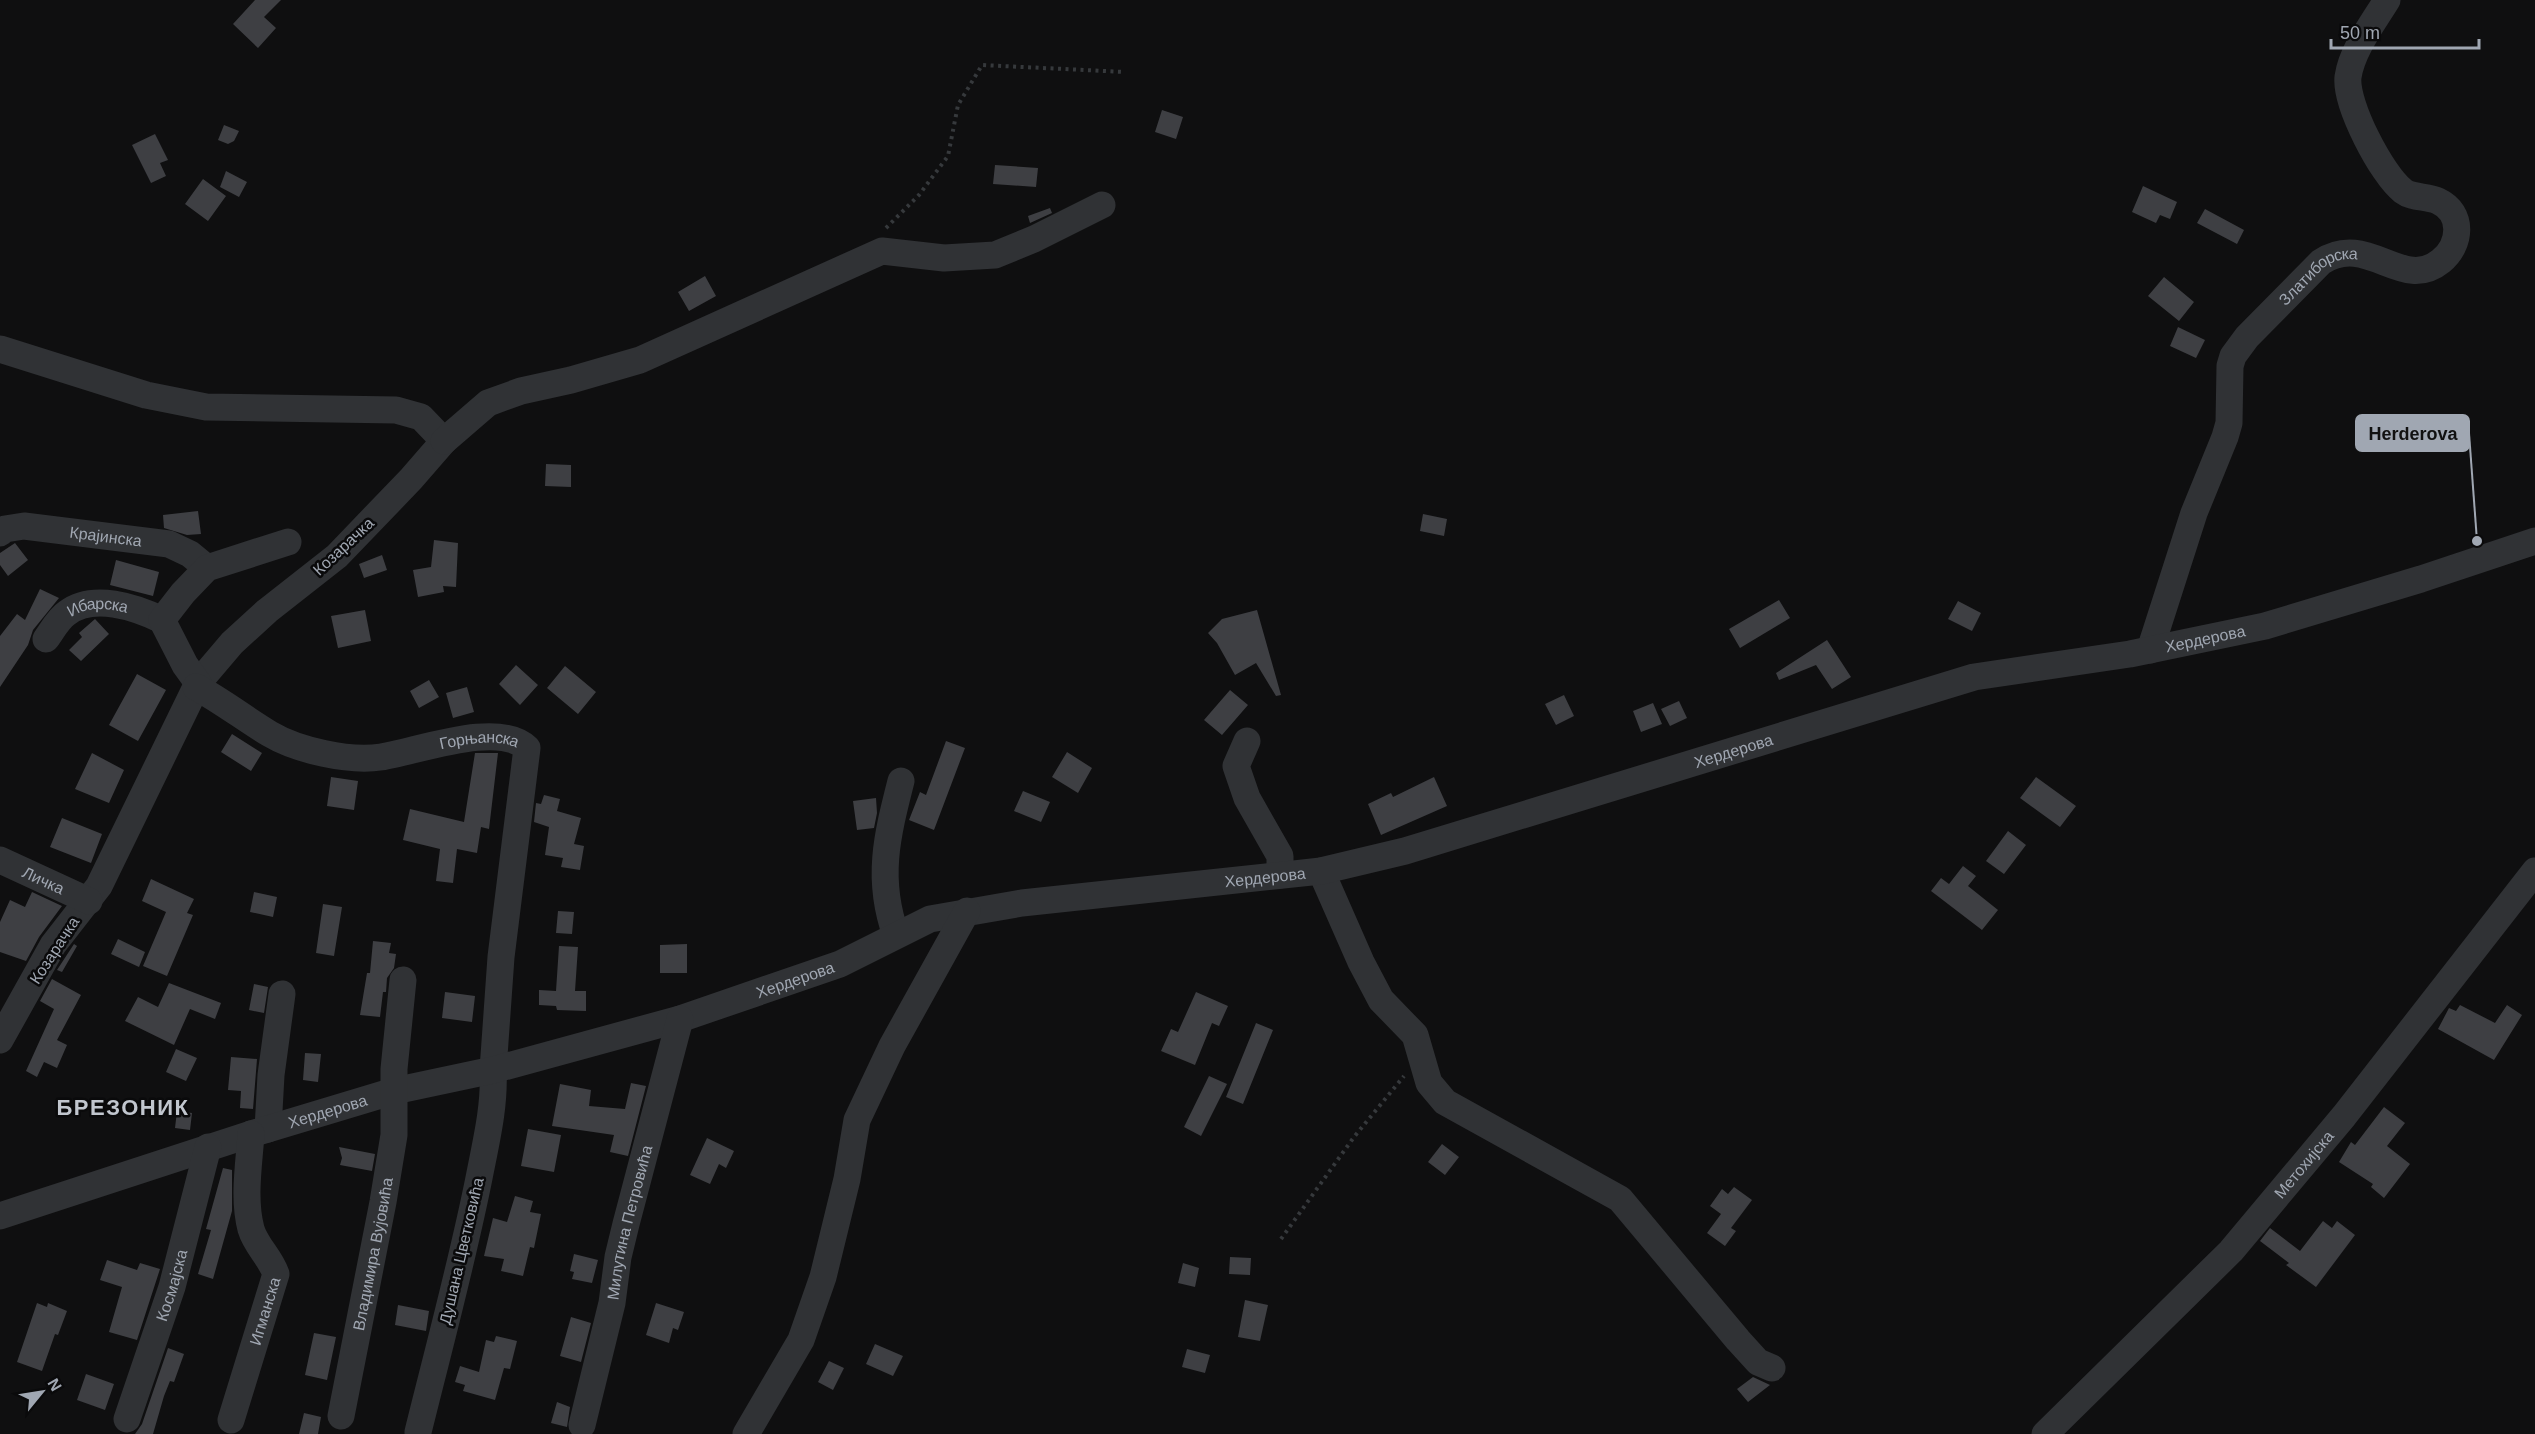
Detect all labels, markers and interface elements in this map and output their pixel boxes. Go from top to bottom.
scale bar [2331,12,2480,50]
text: 50 m [2340,23,2380,43]
street label: Златиборска [2276,245,2359,309]
callout: Herderova [2356,415,2469,451]
text: Herderova [2368,424,2459,444]
street label: Козарачка [310,514,377,579]
street label: Крајинска [69,524,143,550]
street label: Ибарска [64,595,130,620]
street label: Хердерова [2164,622,2247,656]
street label: Горњанска [438,729,522,752]
street label: Хердерова [1692,731,1775,771]
street label: Личка [20,864,67,898]
street label: Хердерова [1224,865,1307,890]
street label: Козарачка [27,914,82,987]
street label: Хердерова [754,959,836,1001]
street label: Хердерова [286,1092,369,1131]
district label: БРЕЗОНИК [57,1095,189,1120]
street label: Метохијска [2271,1127,2337,1202]
street label: Милутина Петровића [604,1143,655,1301]
street label: Владимира Вујовића [350,1176,396,1332]
street label: Душана Цветковића [436,1176,487,1326]
street label: Космајска [153,1248,190,1323]
street label: Игманска [247,1275,284,1347]
north arrow [12,1362,72,1422]
text: N [44,1375,65,1394]

